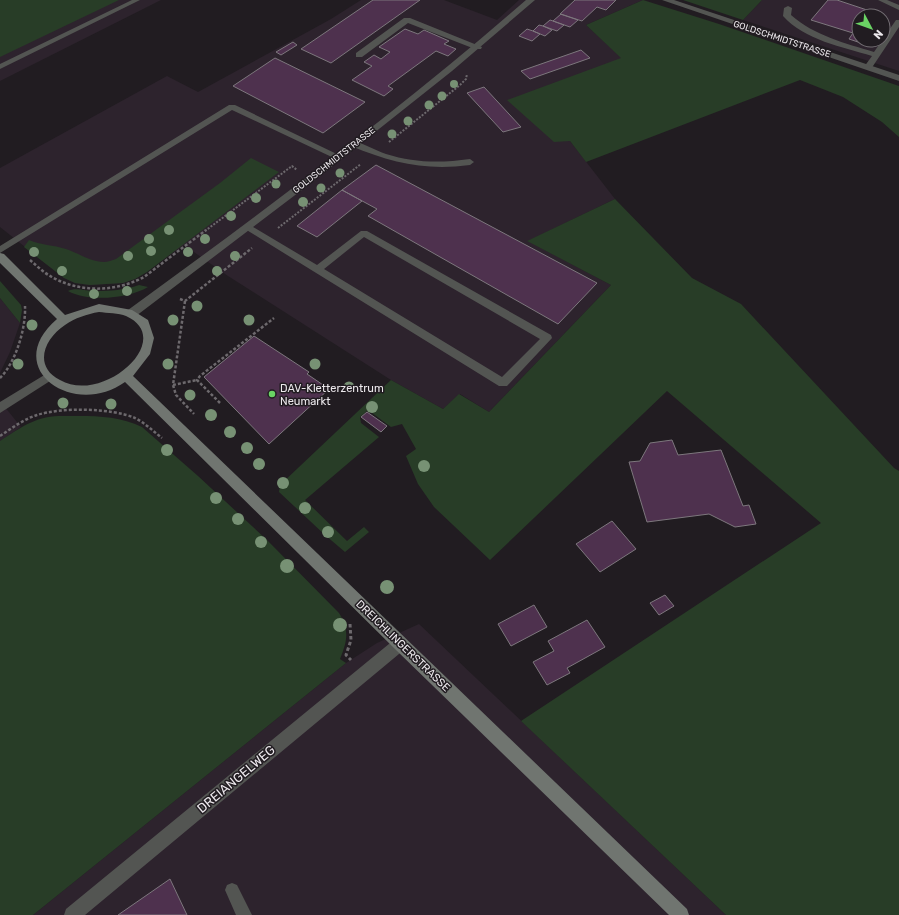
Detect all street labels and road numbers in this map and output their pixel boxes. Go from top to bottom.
street label: GOLDSCHMIDTSTRASSE [732,19,832,59]
street label: GOLDSCHMIDTSTRASSE [291,125,377,195]
street label: DREICHLINGERSTRASSE [353,598,453,695]
street label: DREIANGELWEG [194,742,278,816]

